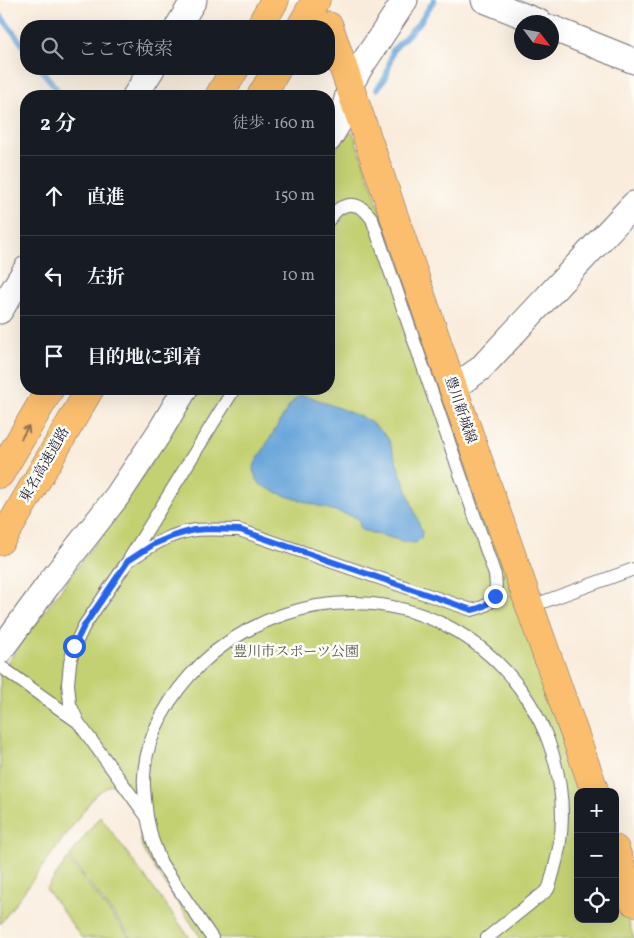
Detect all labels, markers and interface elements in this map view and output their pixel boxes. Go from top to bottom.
north arrow [514,15,559,60]
search box [20,20,335,75]
icon: search [38,34,66,62]
text: ここで検索 [78,37,173,63]
text: 2 分 [40,110,76,139]
text: 徒歩 · 160 m [232,113,315,135]
icon: ahead [40,182,68,210]
text: 直進 [87,185,125,211]
text: 150 m [274,185,315,207]
icon: left [40,262,68,290]
text: 左折 [87,265,125,291]
text: 10 m [282,265,315,287]
icon: arrive [40,342,68,370]
text: 目的地に到着 [87,345,201,371]
street label: 豊川新城線 [440,374,480,446]
street label: 東名高速道路 [16,424,74,506]
one-way arrow [20,426,30,440]
route end [484,585,507,608]
route start [63,635,86,658]
park label: 豊川市スポーツ公園 [233,643,359,662]
map controls [574,788,619,923]
button: + [574,788,619,833]
button: − [574,833,619,878]
button: locate [574,878,619,923]

